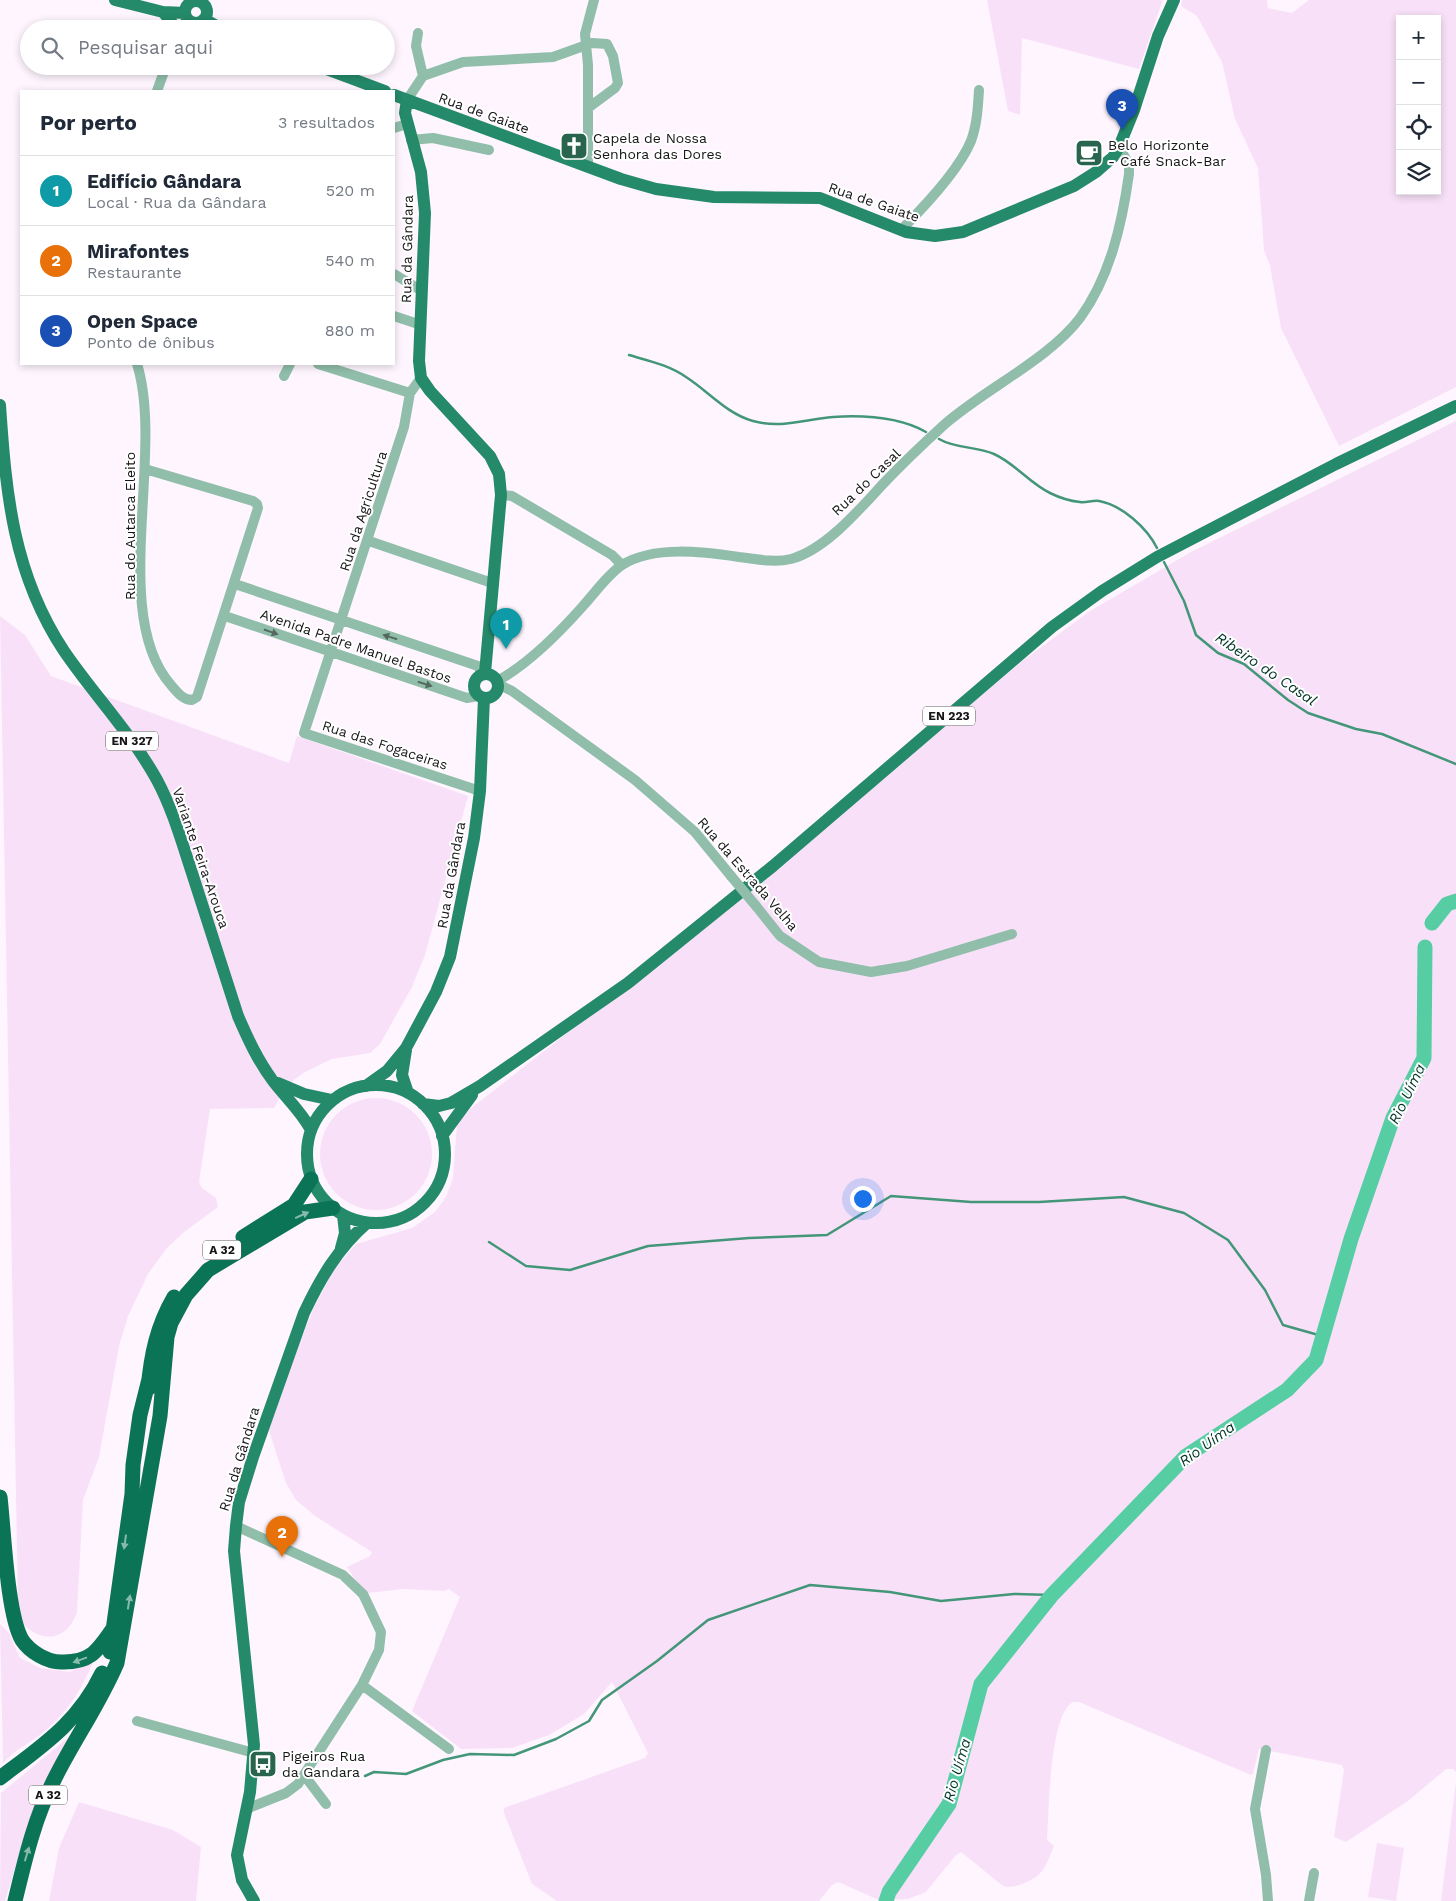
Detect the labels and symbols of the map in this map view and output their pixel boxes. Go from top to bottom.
street label: Rua de Gaiate [437,89,531,137]
pin: 3 [1106,89,1138,130]
place label: Capela de Nossa Senhora das Dores [593,130,722,162]
church icon: Capela de Nossa Senhora das Dores [559,131,589,161]
place label: Belo Horizonte - Café Snack-Bar [1108,137,1226,169]
cafe icon: Belo Horizonte - Café Snack-Bar [1074,138,1104,168]
street label: Rua de Gaiate [826,179,922,225]
street label: Rua da Gândara [398,195,416,303]
street label: Rua do Casal [828,445,904,519]
street label: Rua da Agricultura [336,449,390,573]
street label: Rua do Autarca Eleito [122,452,138,600]
street label: Avenida Padre Manuel Bastos [258,606,454,686]
pin: 1 [490,608,522,649]
water label: Ribeiro do Casal [1212,628,1320,710]
one-way arrow [263,629,278,636]
one-way arrow [382,633,397,640]
one-way arrow [417,681,432,688]
road number: EN 223 [923,706,975,726]
street label: Rua das Fogaceiras [320,717,450,773]
road number: EN 327 [106,731,158,750]
street label: Variante Feira-Arouca [169,785,233,931]
street label: Rua da Estrada Velha [694,814,802,934]
street label: Rua da Gândara [434,820,468,930]
water label: Rio Uíma [1385,1061,1429,1127]
your location [850,1186,876,1212]
one-way arrow [295,1210,309,1218]
road number: A 32 [203,1240,241,1260]
street label: Rua da Gândara [216,1405,262,1513]
water label: Rio Uíma [1176,1418,1238,1470]
pin: 2 [266,1516,298,1557]
one-way arrow [121,1535,129,1551]
one-way arrow [126,1593,134,1609]
one-way arrow [72,1656,87,1664]
water label: Rio Uíma [939,1736,975,1804]
place label: Pigeiros Rua da Gandara [282,1748,365,1780]
bus stop icon: Pigeiros Rua da Gandara [248,1749,278,1779]
road number: A 32 [29,1786,67,1804]
one-way arrow [23,1846,31,1861]

